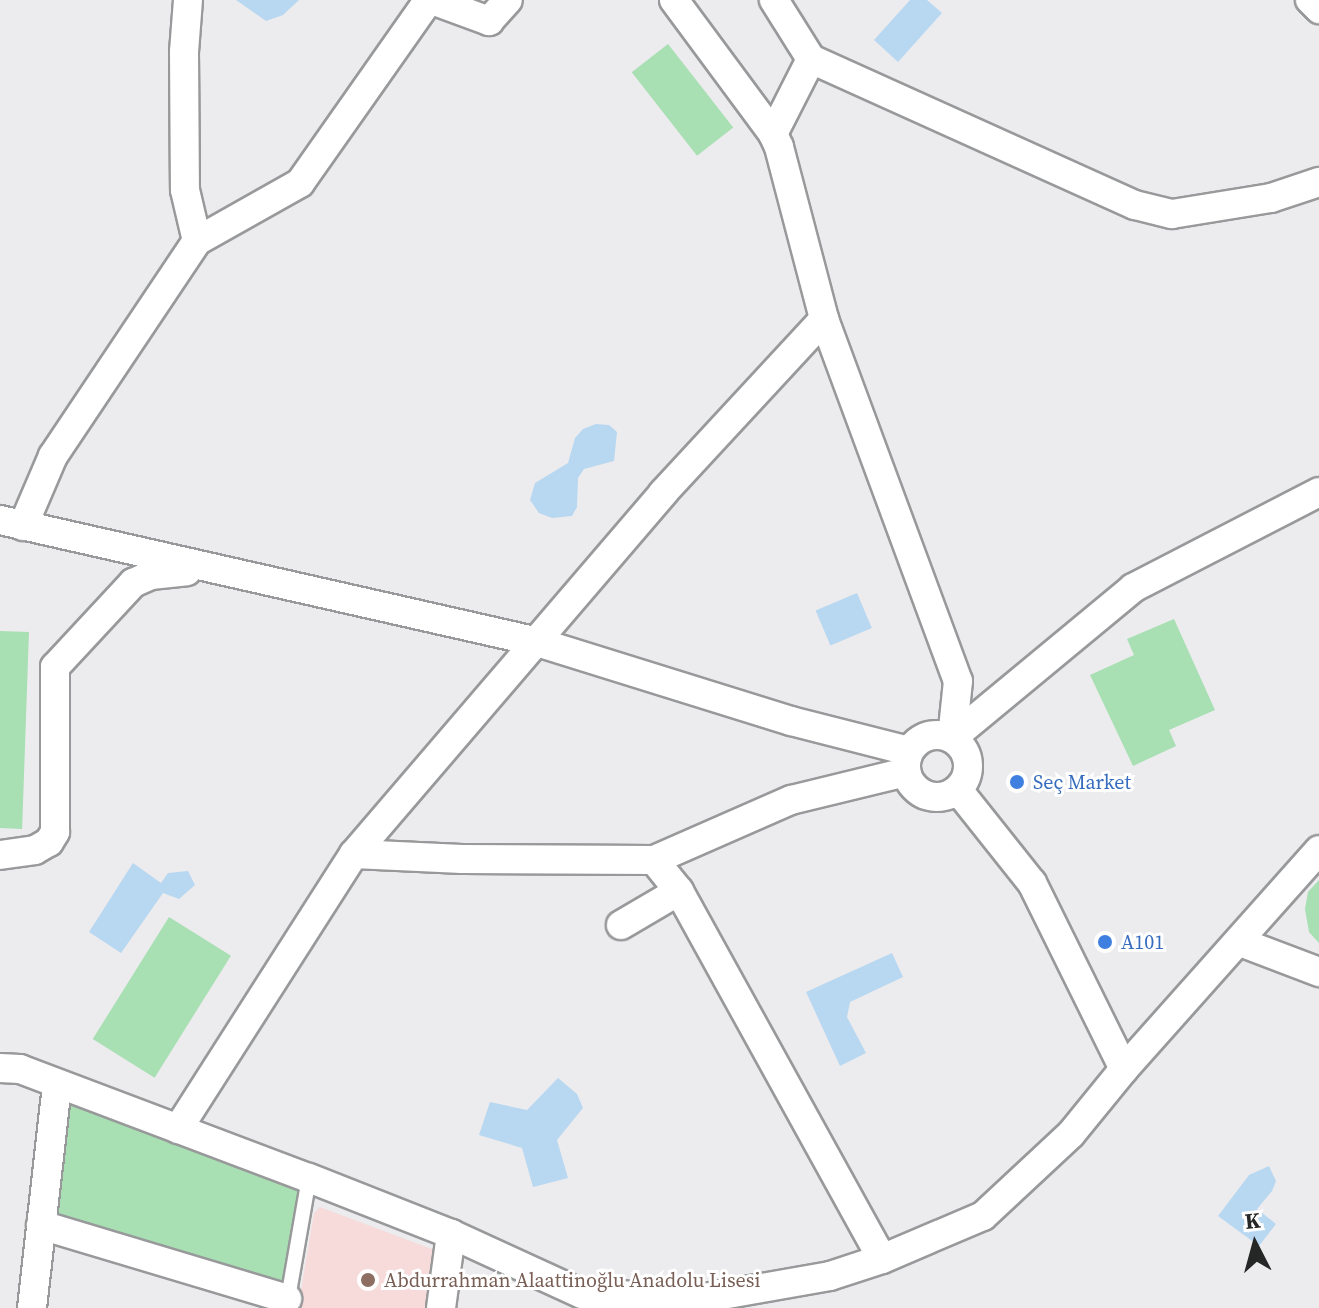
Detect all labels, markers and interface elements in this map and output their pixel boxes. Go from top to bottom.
place label: Seç Market [1033,770,1131,794]
marker: Seç Market [1008,773,1026,791]
place label: A101 [1121,930,1164,954]
marker: A101 [1096,933,1114,951]
north arrow [1215,1204,1295,1284]
text: K [1243,1204,1262,1236]
place label: Abdurrahman Alaattinoğlu Anadolu Lisesi [384,1268,760,1292]
marker: Abdurrahman Alaattinoğlu Anadolu Lisesi [359,1271,377,1289]

